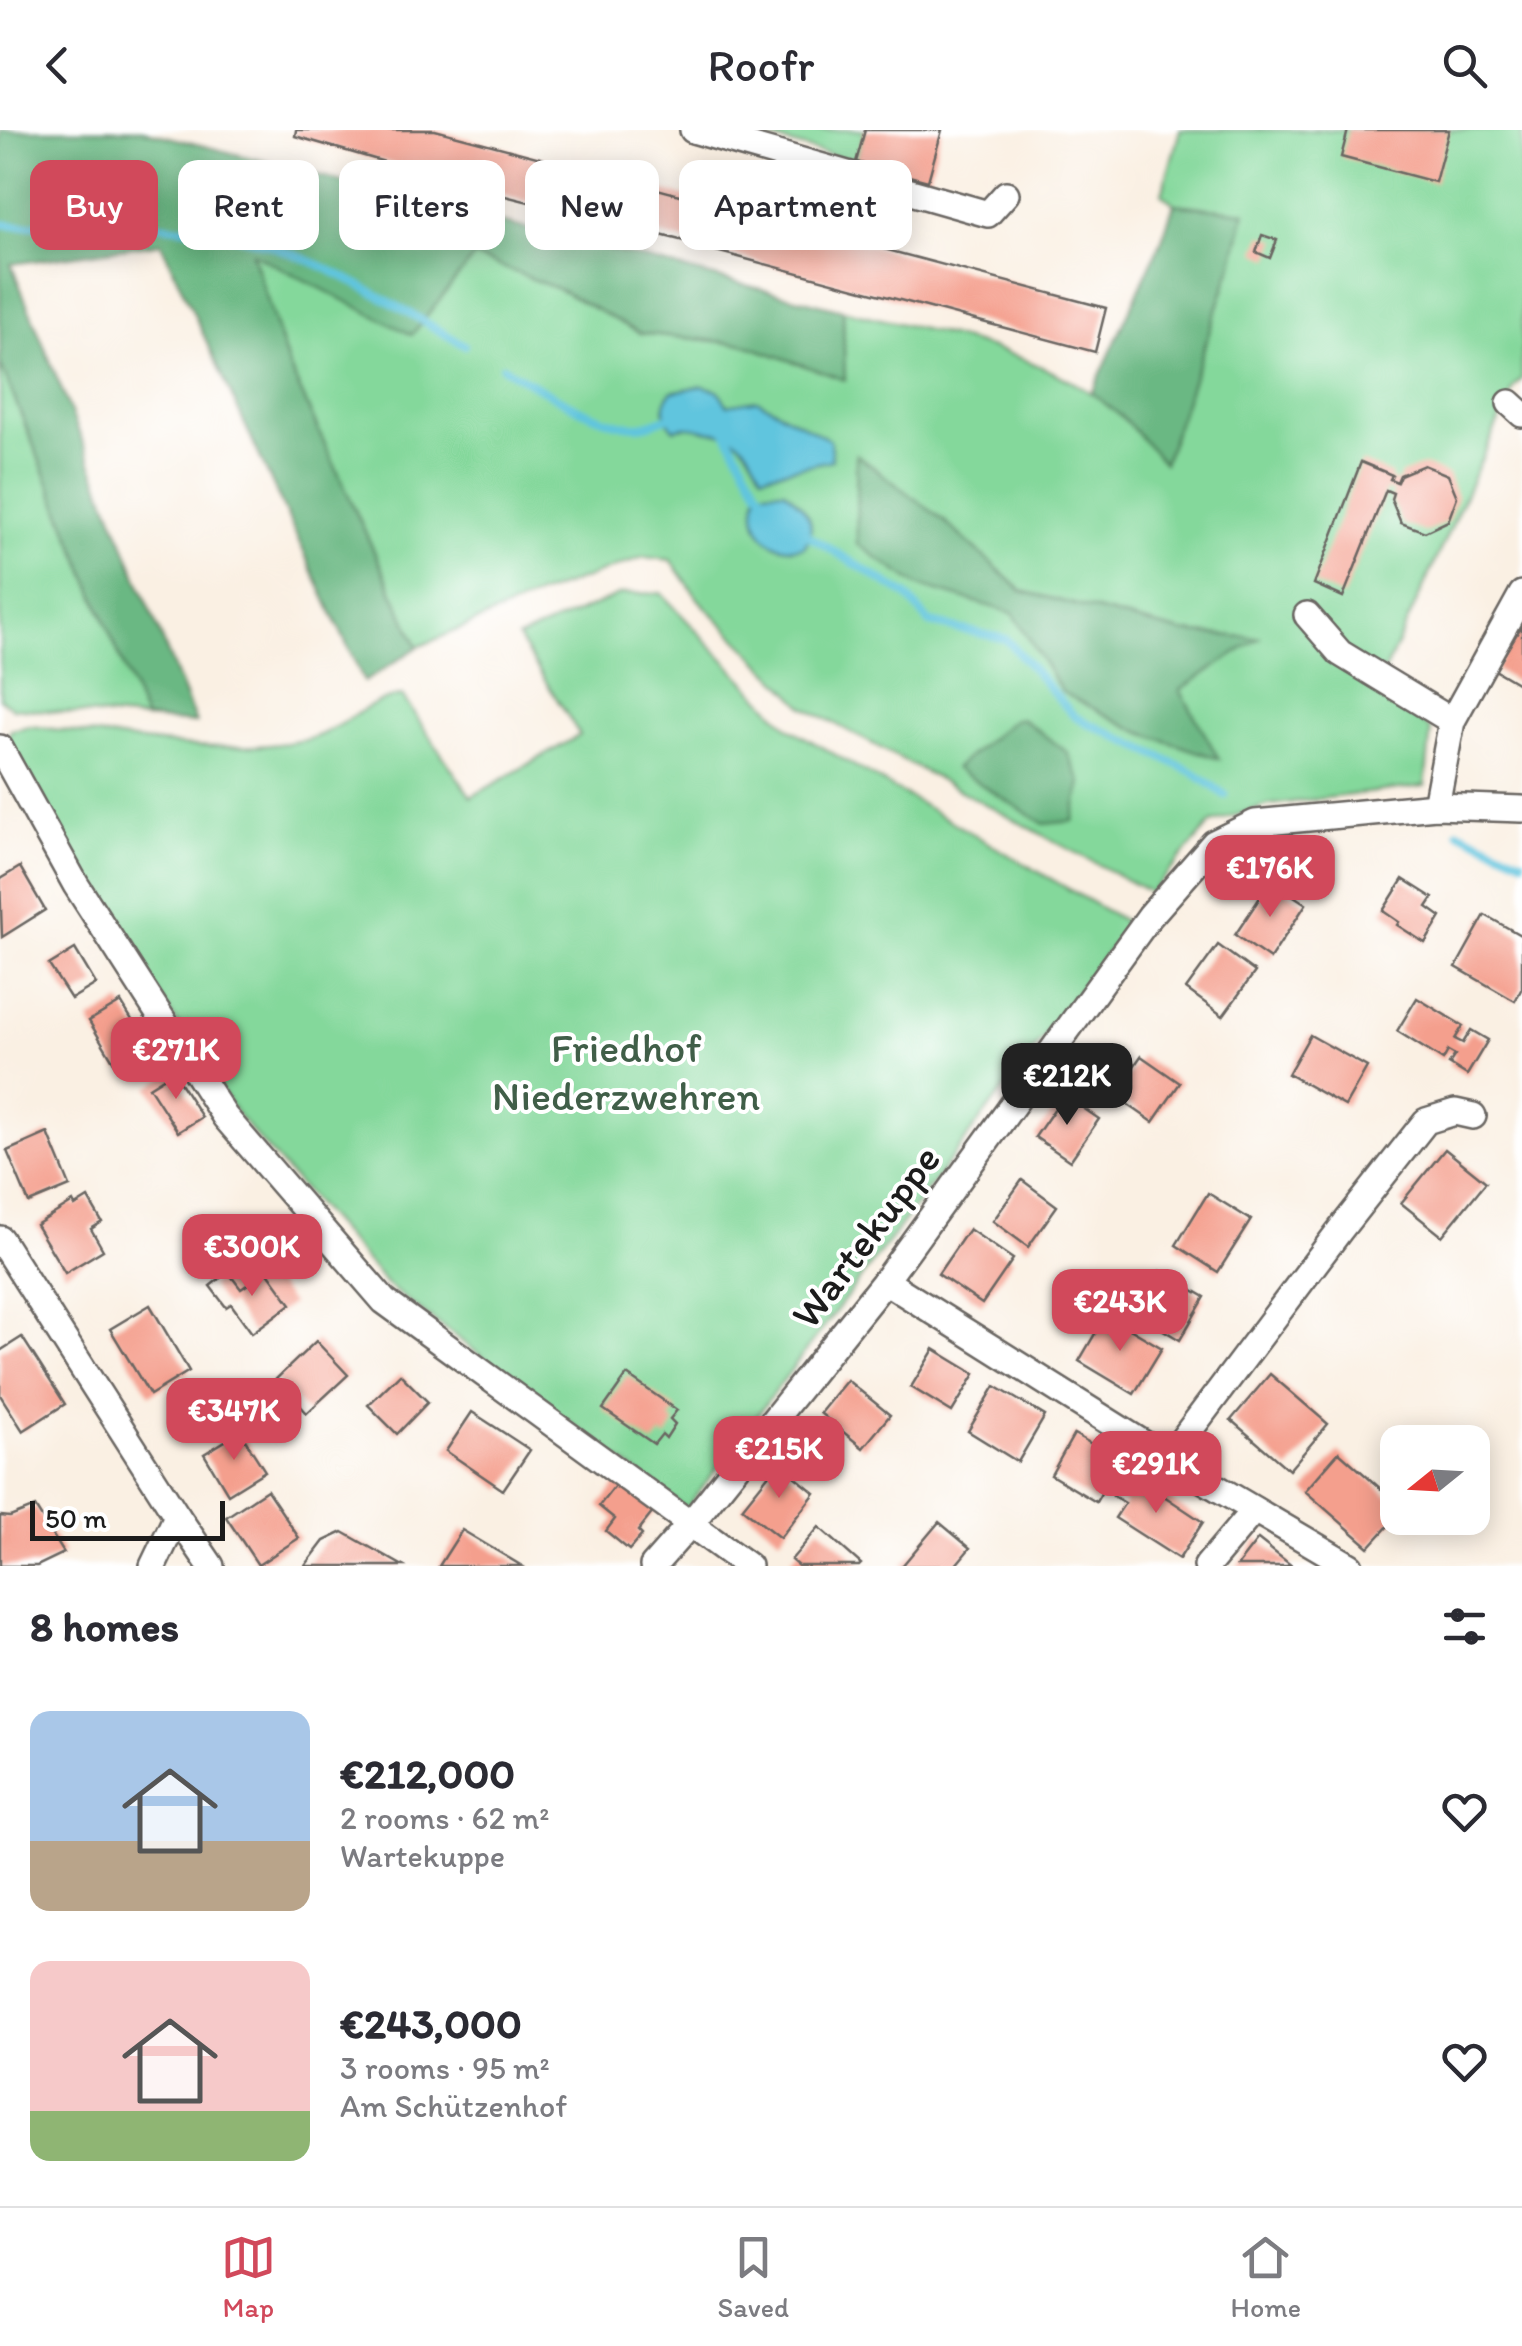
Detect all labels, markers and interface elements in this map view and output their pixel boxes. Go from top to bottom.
icon: back [30,38,85,93]
text: Roofr [708,38,814,92]
icon: search [1437,38,1492,93]
chip: Buy [30,160,158,250]
chip: Rent [178,160,319,250]
chip: Filters [339,160,505,250]
chip: New [525,160,659,250]
chip: Apartment [679,160,912,250]
pin: €176K [1200,835,1340,920]
text: €176K [1227,848,1313,886]
pin: €271K [106,1017,246,1102]
park label: Friedhof Niederzwehren [492,1022,760,1121]
text: €271K [133,1030,219,1068]
pin: €212K [997,1043,1137,1128]
text: €212K [1023,1056,1111,1094]
street label: Wartekuppe [780,1134,951,1338]
pin: €300K [182,1214,322,1299]
text: €300K [204,1227,300,1265]
pin: €243K [1050,1269,1190,1354]
text: €243K [1074,1282,1166,1320]
pin: €347K [164,1378,304,1463]
text: €347K [188,1391,280,1429]
pin: €215K [709,1416,849,1501]
north arrow [1380,1425,1490,1535]
map controls [1380,1425,1490,1535]
text: €215K [735,1429,823,1467]
pin: €291K [1086,1431,1226,1516]
text: €291K [1112,1444,1200,1482]
scale bar [30,1496,225,1540]
text: 50 m [45,1501,107,1535]
icon: filters [1437,1599,1492,1654]
text: 8 homes [30,1601,179,1652]
text: €212,000 [340,1748,515,1799]
icon: home [110,1751,230,1871]
icon: heart [1437,1784,1492,1839]
text: 2 rooms · 62 m² [340,1799,549,1837]
text: Wartekuppe [340,1837,505,1875]
text: €243,000 [340,1998,522,2049]
icon: home [110,2001,230,2121]
icon: heart [1437,2034,1492,2089]
text: 3 rooms · 95 m² [340,2049,550,2087]
text: Am Schützenhof [340,2087,567,2125]
tab: Map [221,2230,276,2324]
tab: Saved [717,2230,789,2324]
tab: Home [1231,2230,1301,2324]

